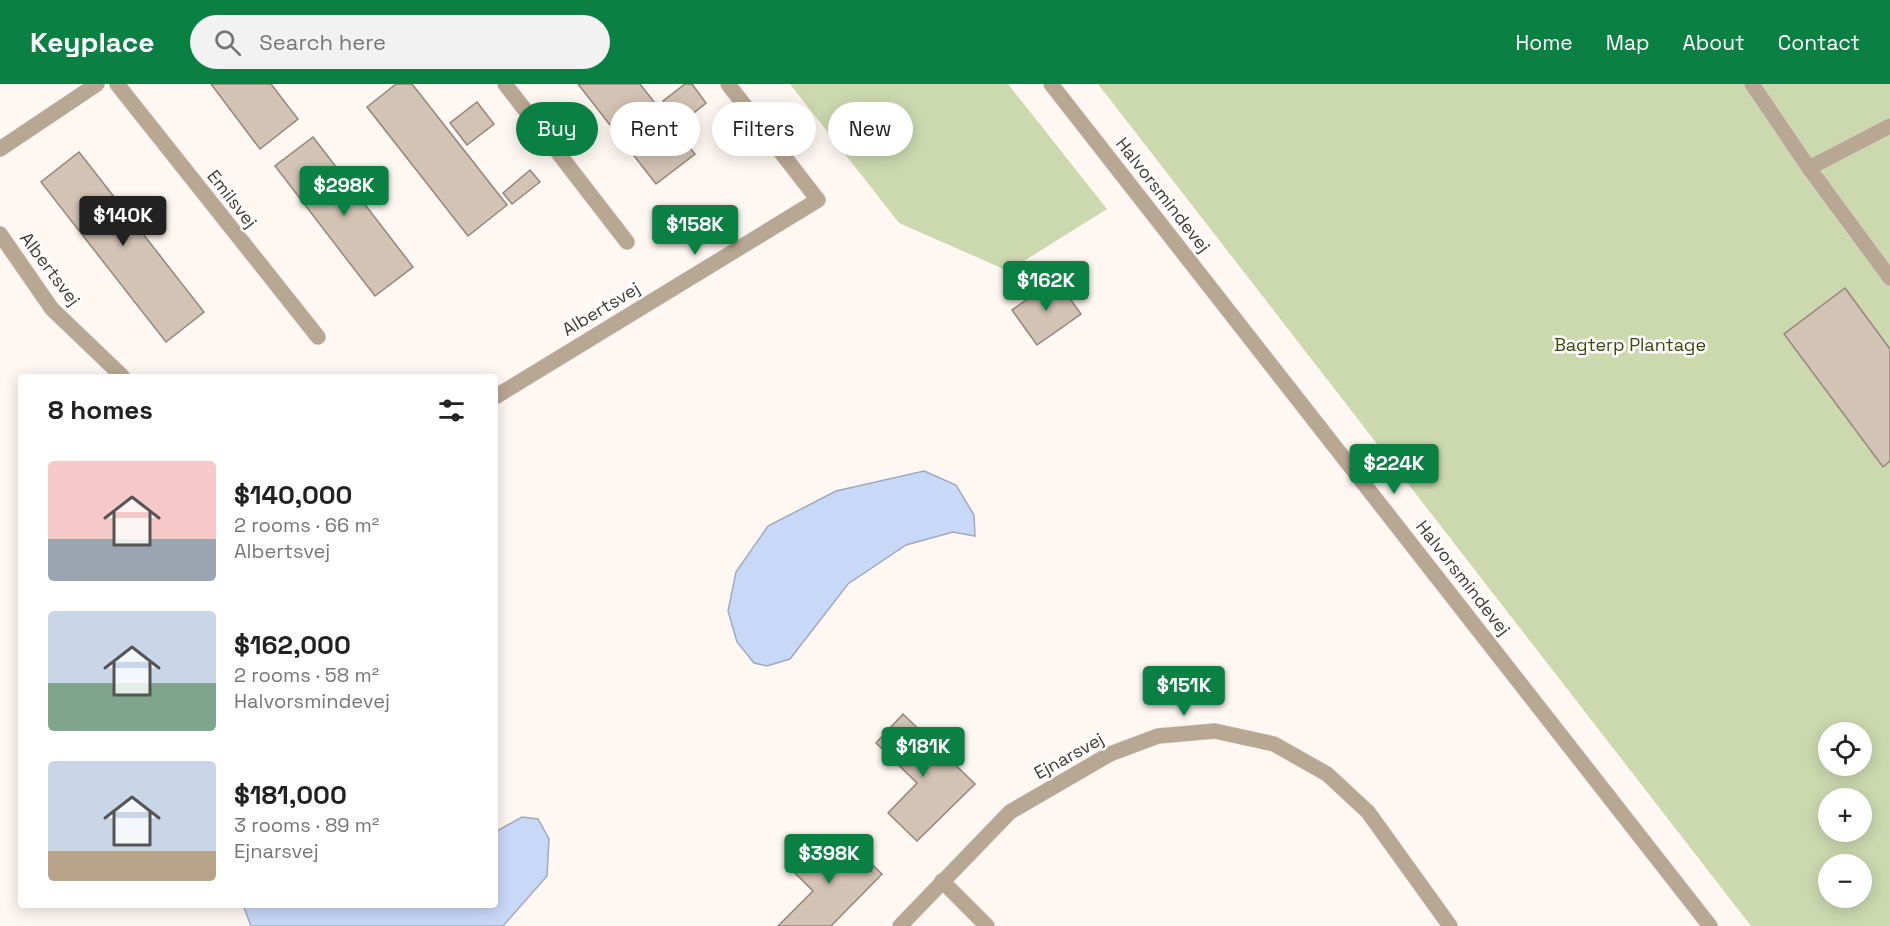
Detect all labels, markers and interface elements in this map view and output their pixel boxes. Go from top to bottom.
search box [190,15,610,69]
text: Keyplace [30,24,154,60]
icon: search [211,26,244,59]
text: Search here [259,28,386,56]
text: Home [1515,29,1573,56]
text: Map [1606,29,1650,56]
text: About [1683,29,1745,56]
text: Contact [1778,29,1860,56]
chip: Buy [516,102,598,156]
chip: Rent [610,102,700,156]
chip: Filters [712,102,816,156]
chip: New [828,102,913,156]
street label: Halvorsmindevej [1111,132,1216,257]
street label: Emilsvej [202,165,262,233]
pin: $298K [302,166,386,217]
text: $298K [314,172,374,198]
pin: $140K [81,196,165,247]
text: $140K [93,202,153,228]
pin: $158K [653,205,737,256]
text: $158K [666,211,724,237]
street label: Albertsvej [15,227,86,310]
pin: $162K [1004,261,1088,312]
text: $162K [1017,267,1075,293]
street label: Albertsvej [558,276,644,341]
park label: Bagterp Plantage [1554,333,1706,356]
text: 8 homes [48,393,153,427]
icon: filters [435,394,468,427]
pin: $224K [1352,444,1436,495]
text: $224K [1364,450,1424,476]
text: $140,000 [234,478,352,512]
icon: home [96,485,168,557]
text: 2 rooms · 66 m² [234,512,379,538]
street label: Halvorsmindevej [1411,515,1516,640]
text: Albertsvej [234,538,330,564]
text: $162,000 [234,628,351,662]
icon: home [96,635,168,707]
text: 2 rooms · 58 m² [234,662,379,688]
pin: $151K [1142,666,1226,717]
text: $151K [1157,672,1211,698]
text: Halvorsmindevej [234,688,390,714]
map controls [1818,722,1872,908]
button: locate [1818,722,1872,776]
pin: $181K [881,727,965,778]
street label: Ejnarsvej [1030,727,1108,784]
text: $181K [896,733,950,759]
text: $181,000 [234,778,347,812]
icon: home [96,785,168,857]
button: + [1818,788,1872,842]
text: 3 rooms · 89 m² [234,812,379,838]
pin: $398K [787,834,871,885]
text: Ejnarsvej [234,838,319,864]
text: $398K [798,840,860,866]
button: − [1818,854,1872,908]

